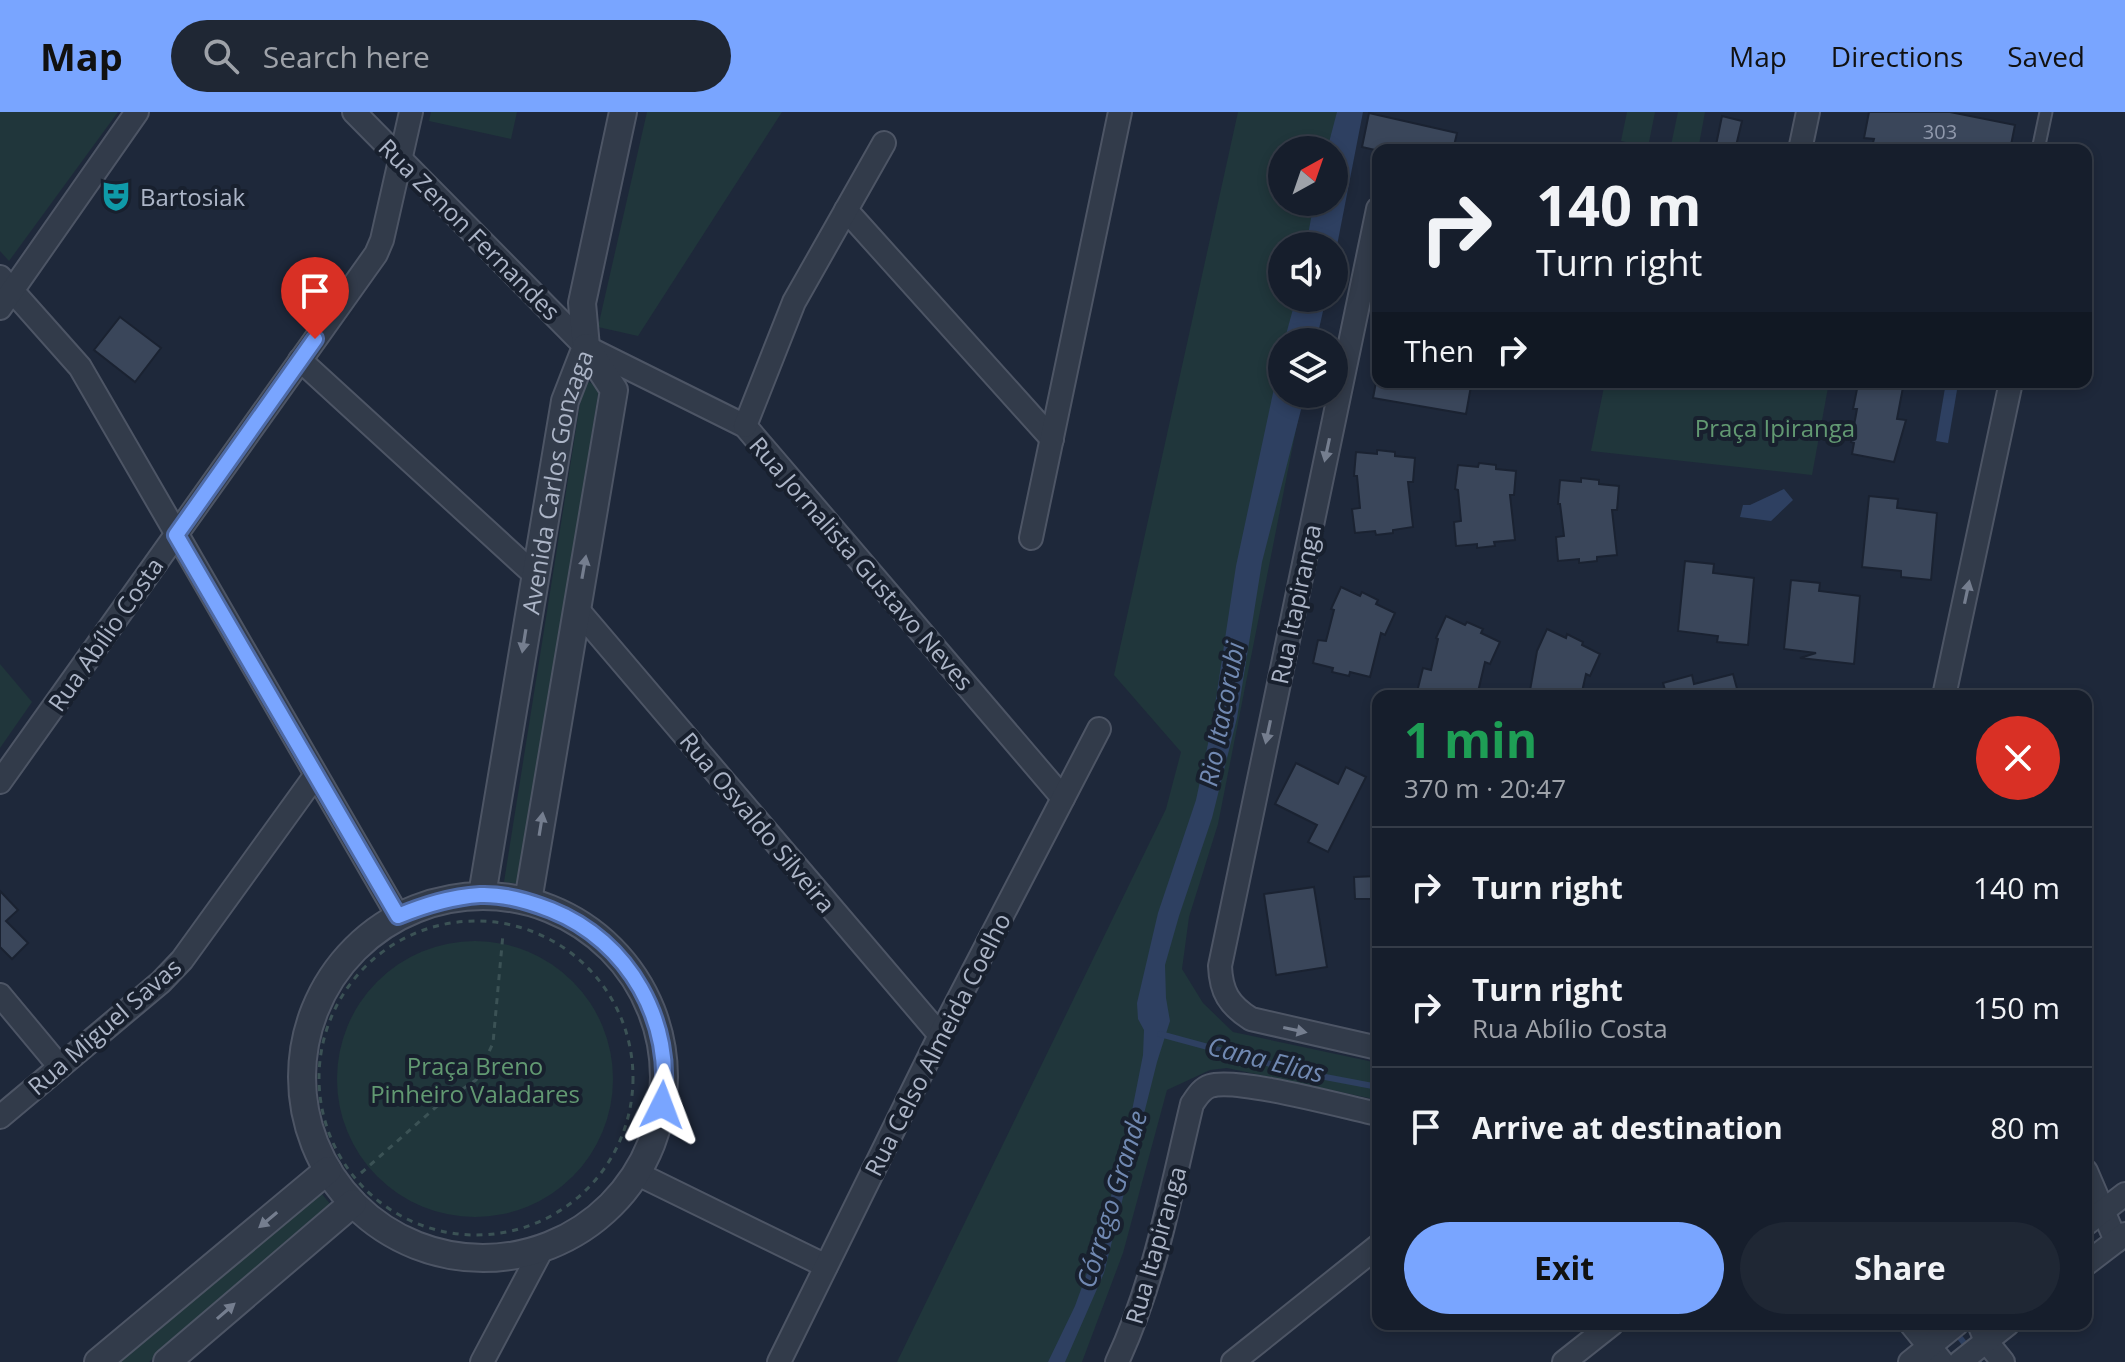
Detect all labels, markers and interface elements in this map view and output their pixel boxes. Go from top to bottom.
search box [171,20,731,92]
text: Map [40,30,123,82]
icon: search [199,34,243,78]
text: Search here [263,36,430,77]
text: Map [1729,37,1787,75]
text: Directions [1831,37,1963,75]
text: Saved [2007,37,2085,75]
house number: 303 [1923,118,1957,145]
street label: Rua Zenon Fernandes [372,131,568,327]
north arrow [1268,136,1348,216]
map controls [1268,136,1348,408]
text: 140 m [1536,166,1702,242]
icon: right [1404,176,1508,280]
theatre icon: Bartosiak [99,179,133,213]
place label: Bartosiak [140,180,245,213]
button: sound [1268,232,1348,312]
text: Turn right [1536,238,1702,287]
pin [281,257,349,339]
icon: arrive [293,269,337,313]
button: layers [1268,328,1348,408]
icon: right [1490,328,1534,372]
text: Then [1404,330,1474,371]
street label: Avenida Carlos Gonzaga [513,345,600,617]
park label: Praça Ipiranga [1695,411,1855,444]
street label: Rua Jornalista Gustavo Neves [743,429,981,697]
one-way arrow [1320,438,1333,463]
street label: Rua Itapiranga [1262,521,1328,687]
street label: Rua Abílio Costa [40,551,170,717]
one-way arrow [578,554,590,579]
one-way arrow [1961,580,1973,605]
one-way arrow [517,629,530,654]
water label: Rio Itacorubi [1189,638,1253,789]
text: 1 min [1404,707,1537,772]
button: close [1976,716,2060,800]
one-way arrow [1262,720,1274,745]
street label: Rua Osvaldo Silveira [673,725,843,919]
text: 370 m · 20:47 [1404,770,1566,806]
one-way arrow [535,811,548,836]
icon: right [1404,865,1448,909]
text: Turn right [1472,867,1623,908]
text: 140 m [1973,867,2060,908]
street label: Rua Celso Almeida Coelho [856,907,1018,1181]
street label: Rua Miguel Savas [20,950,188,1102]
text: Turn right [1472,969,1623,1010]
icon: right [1404,985,1448,1029]
text: 150 m [1973,987,2060,1028]
text: Rua Abílio Costa [1472,1010,1668,1046]
one-way arrow [1283,1025,1308,1037]
water label: Cana Elias [1204,1027,1328,1091]
park label: Praça Breno Pinheiro Valadares [370,1049,580,1110]
position arrow [620,1063,704,1147]
icon: arrive [1404,1105,1448,1149]
water label: Córrego Grande [1067,1106,1155,1292]
text: Arrive at destination [1472,1107,1783,1148]
text: 80 m [1990,1107,2060,1148]
street label: Rua Itapiranga [1117,1162,1193,1328]
one-way arrow [259,1211,279,1228]
button: Exit [1404,1222,1724,1314]
button: Share [1740,1222,2060,1314]
one-way arrow [216,1303,236,1320]

